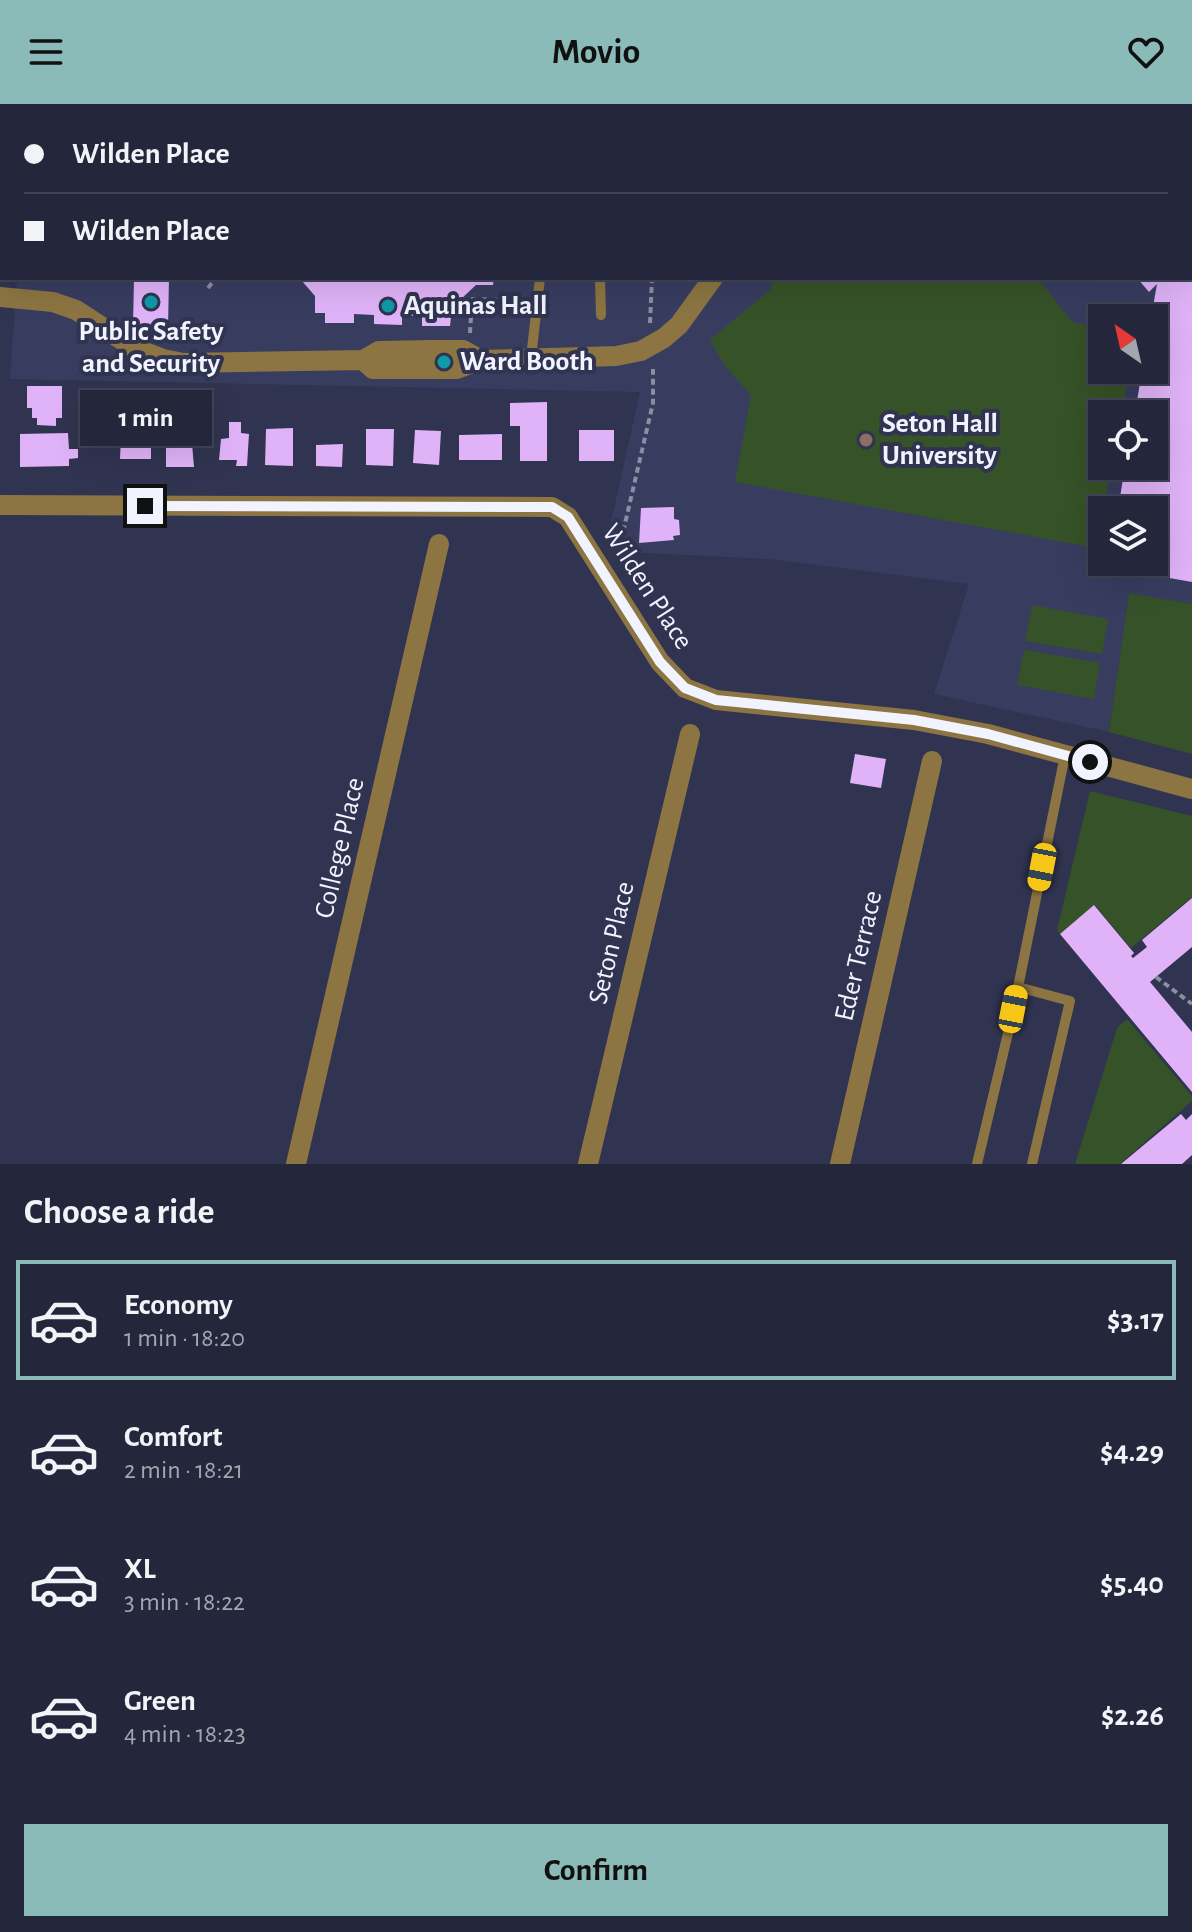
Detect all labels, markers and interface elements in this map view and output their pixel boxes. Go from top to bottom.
icon: menu [24,30,68,74]
icon: heart [1124,30,1168,74]
text: Movio [552,34,640,70]
text: Wilden Place [72,139,230,169]
text: Wilden Place [72,216,230,246]
place label: Aquinas Hall [404,292,547,320]
marker: Public Safety and Security [142,293,160,311]
marker: Aquinas Hall [379,297,397,315]
north arrow [1088,304,1168,384]
map controls [1088,304,1168,576]
place label: Public Safety and Security [78,318,224,378]
place label: Ward Booth [460,348,594,376]
marker: Ward Booth [435,353,453,371]
callout: 1 min [79,390,211,446]
button: locate [1088,400,1168,480]
text: 1 min [119,405,173,431]
place label: Seton Hall University [882,410,998,470]
marker: Seton Hall University [857,431,875,449]
route end [127,488,163,524]
button: layers [1088,496,1168,576]
street label: Wilden Place [596,519,698,655]
route start [1072,744,1108,780]
street label: College Place [310,775,370,921]
car [1026,841,1058,893]
street label: Seton Place [584,879,640,1007]
street label: Eder Terrace [830,888,888,1024]
car [997,983,1029,1035]
text: Choose a ride [24,1194,214,1230]
icon: car [28,1284,100,1356]
text: Economy [124,1290,233,1320]
text: $3.17 [1107,1305,1164,1335]
text: 1 min · 18:20 [124,1325,245,1351]
icon: car [28,1416,100,1488]
text: Comfort [124,1422,223,1452]
text: $4.29 [1100,1437,1164,1467]
text: 2 min · 18:21 [124,1457,243,1483]
icon: car [28,1548,100,1620]
text: XL [124,1554,156,1584]
text: $5.40 [1100,1569,1164,1599]
text: 3 min · 18:22 [124,1589,245,1615]
icon: car [28,1680,100,1752]
text: Green [124,1686,196,1716]
text: $2.26 [1101,1701,1164,1731]
text: 4 min · 18:23 [124,1721,246,1747]
button: Confirm [24,1824,1168,1916]

